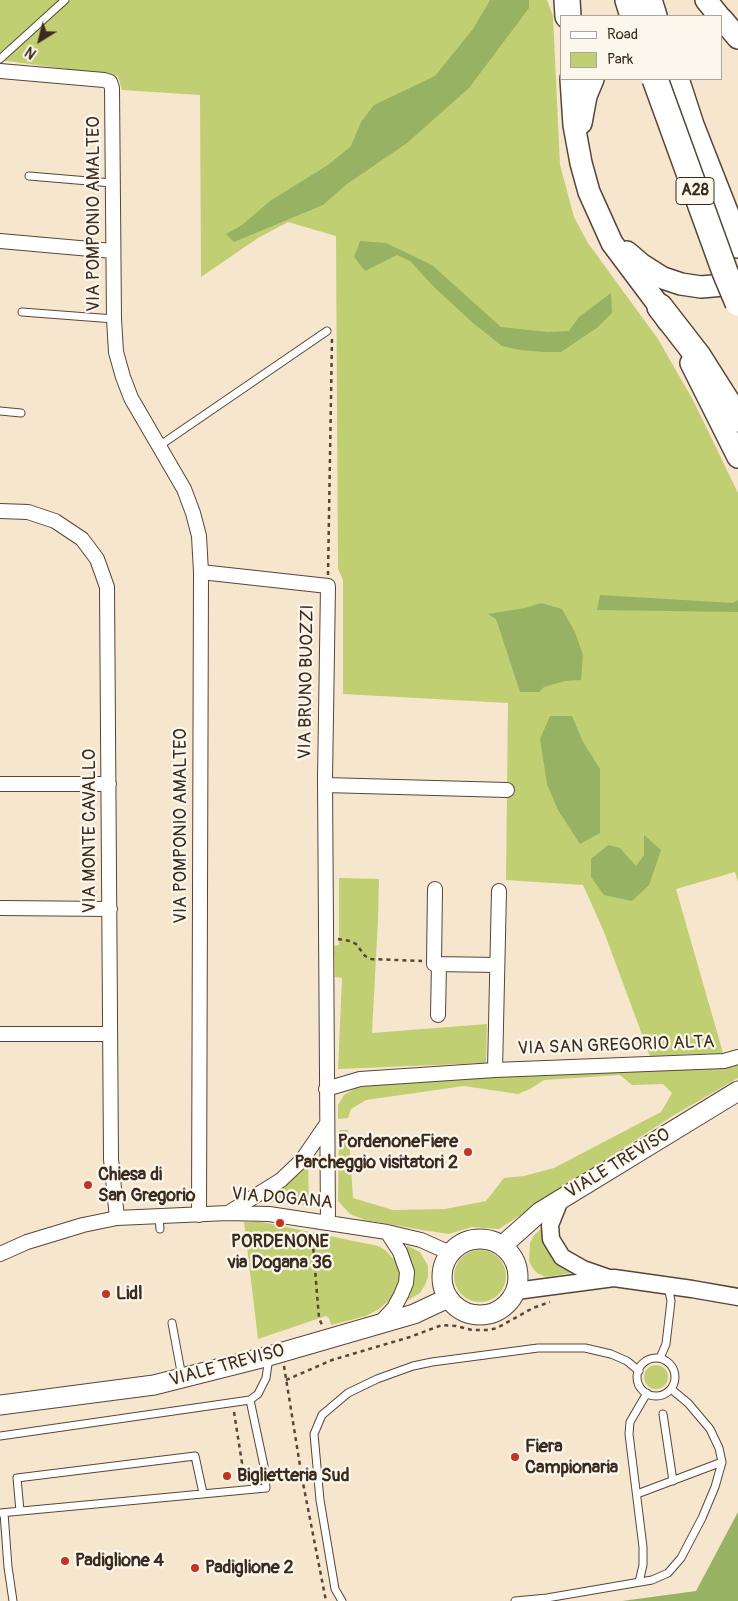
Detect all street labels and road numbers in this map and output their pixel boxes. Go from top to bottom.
street label: VIA POMPONIO AMALTEO [83,116,105,312]
road number: A28 [676,178,714,205]
street label: VIA BRUNO BUOZZI [295,605,319,759]
street label: VIA POMPONIO AMALTEO [170,728,192,924]
street label: VIA MONTE CAVALLO [79,749,101,913]
street label: VIA SAN GREGORIO ALTA [517,1032,715,1060]
street label: VIALE TREVISO [562,1124,674,1204]
street label: VIA DOGANA [230,1184,334,1214]
street label: VIALE TREVISO [167,1340,287,1392]

